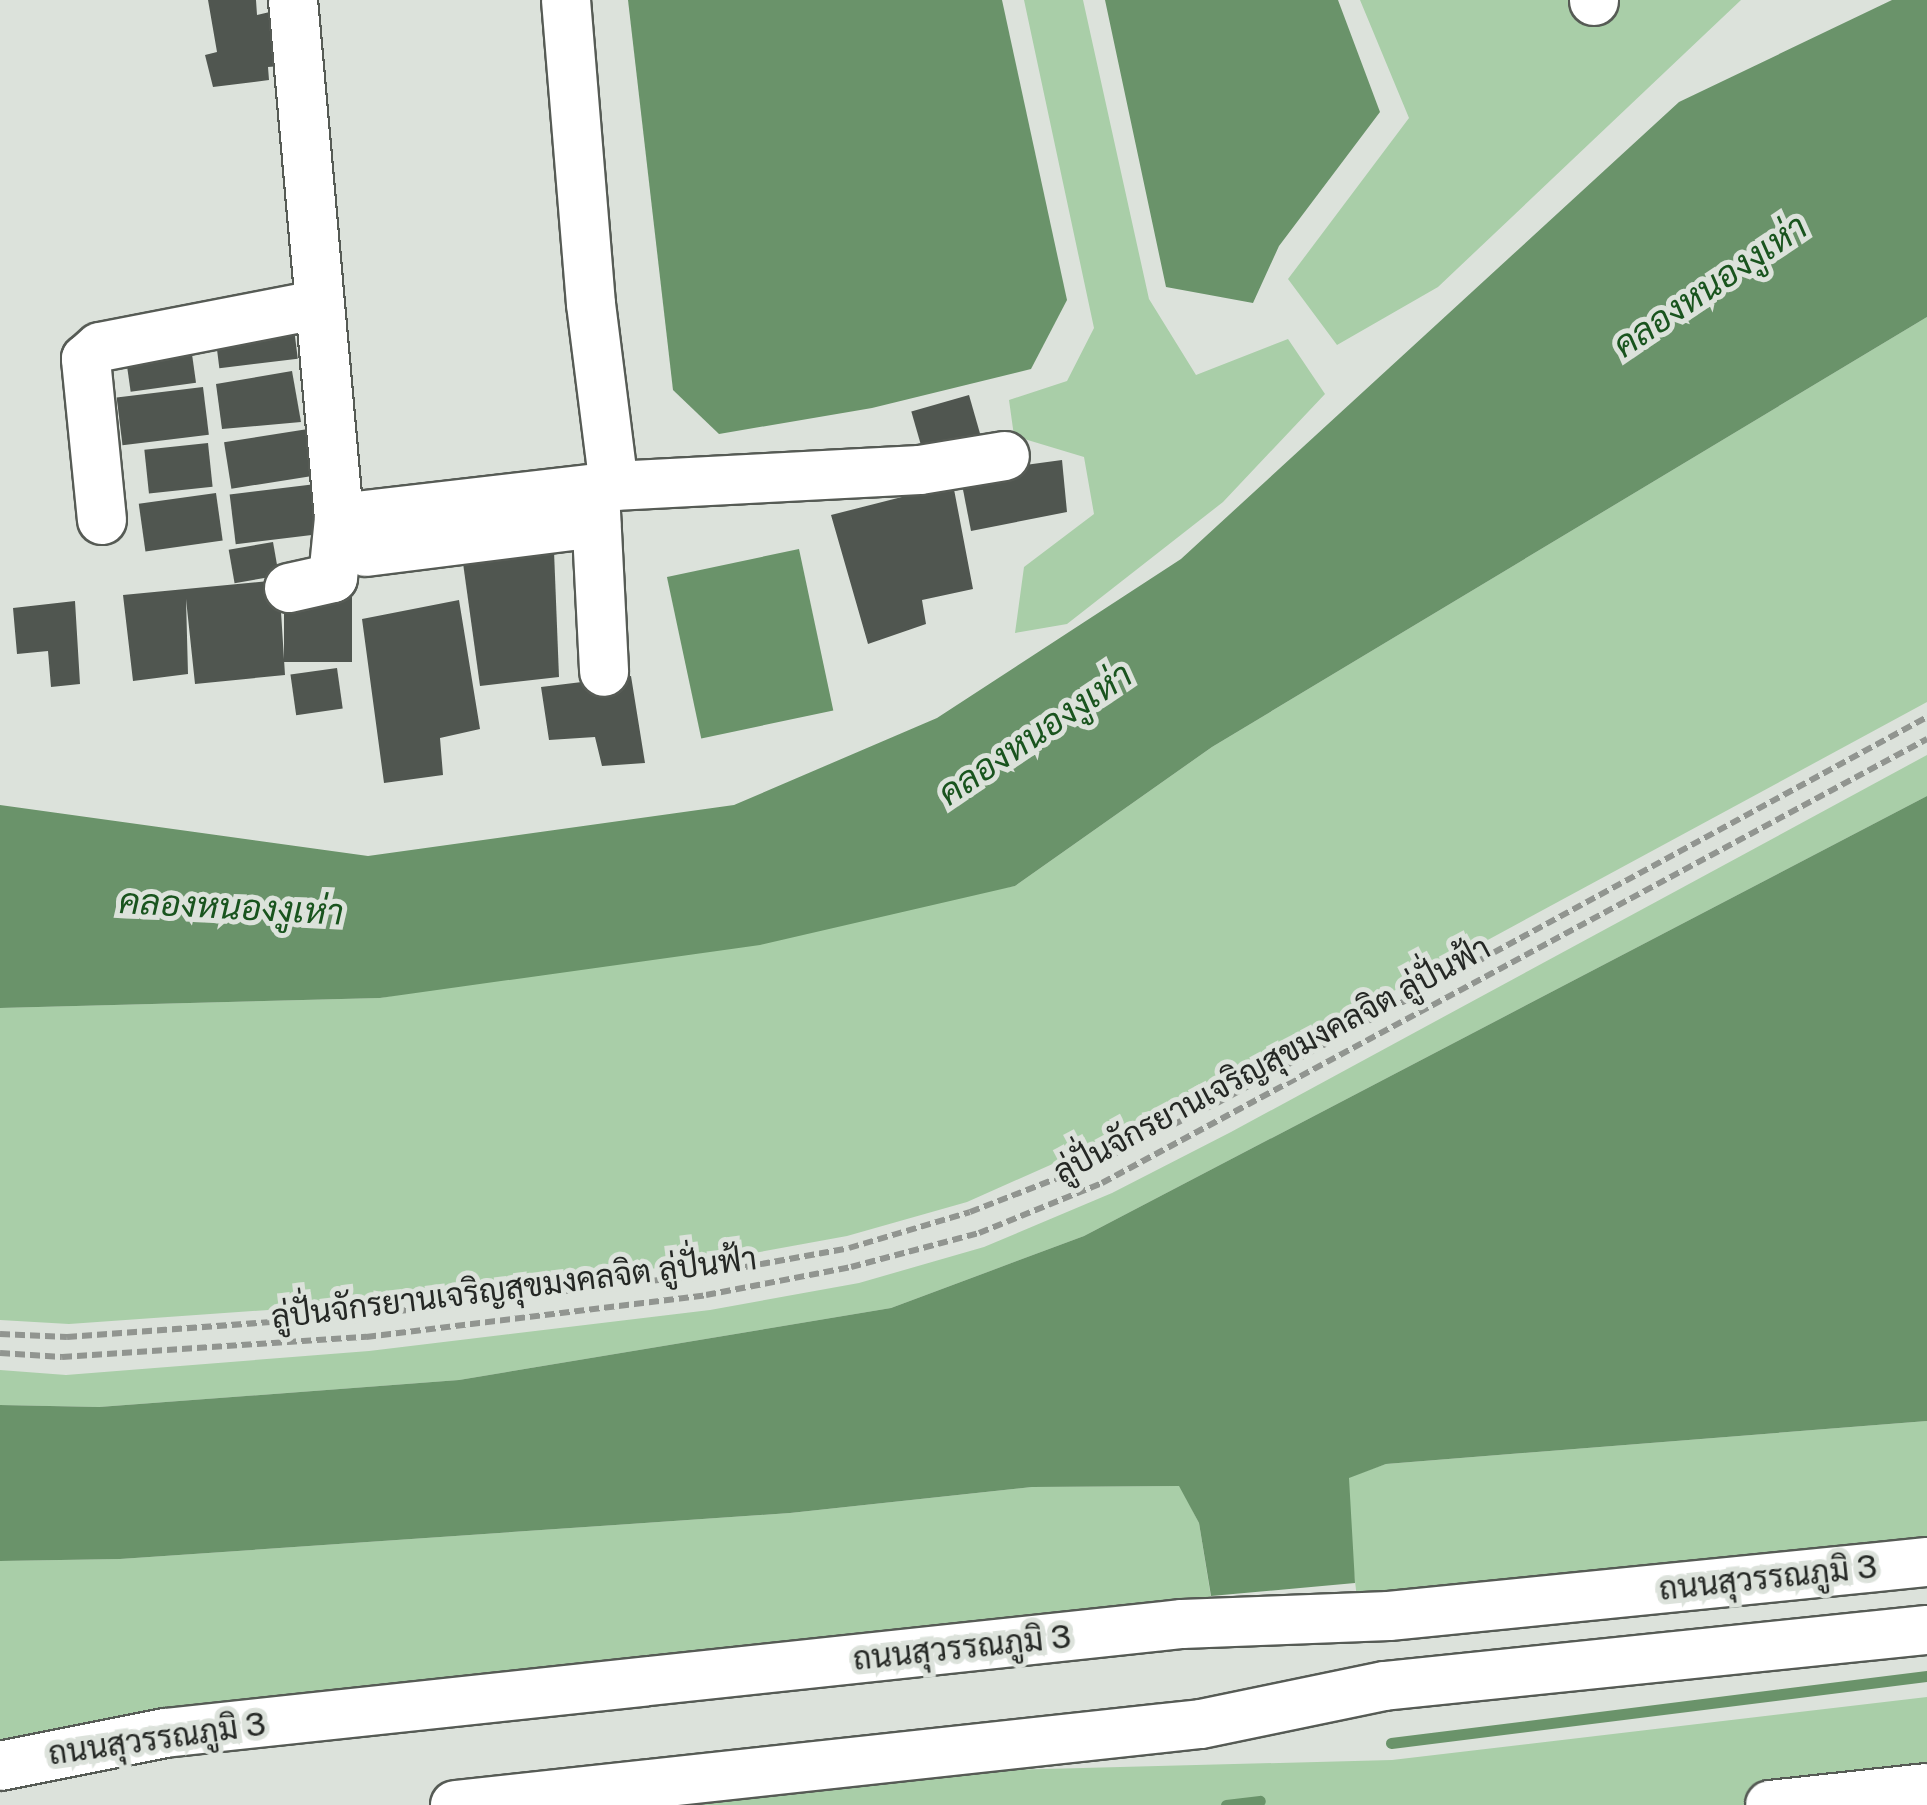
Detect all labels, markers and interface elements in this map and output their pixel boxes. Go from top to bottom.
water label: คลองหนองงูเห่า [1605,206,1815,366]
water label: คลองหนองงูเห่า [930,654,1140,814]
water label: คลองหนองงูเห่า [118,880,344,934]
street label: ลู่ปั่นจักรยานเจริญสุขมงคลจิต ลู่ปั่นฟ้า [1047,928,1497,1192]
street label: ลู่ปั่นจักรยานเจริญสุขมงคลจิต ลู่ปั่นฟ้า [269,1239,759,1337]
street label: ถนนสุวรรณภูมิ 3 [1657,1547,1879,1609]
street label: ถนนสุวรรณภูมิ 3 [851,1617,1073,1679]
street label: ถนนสุวรรณภูมิ 3 [46,1705,268,1773]

